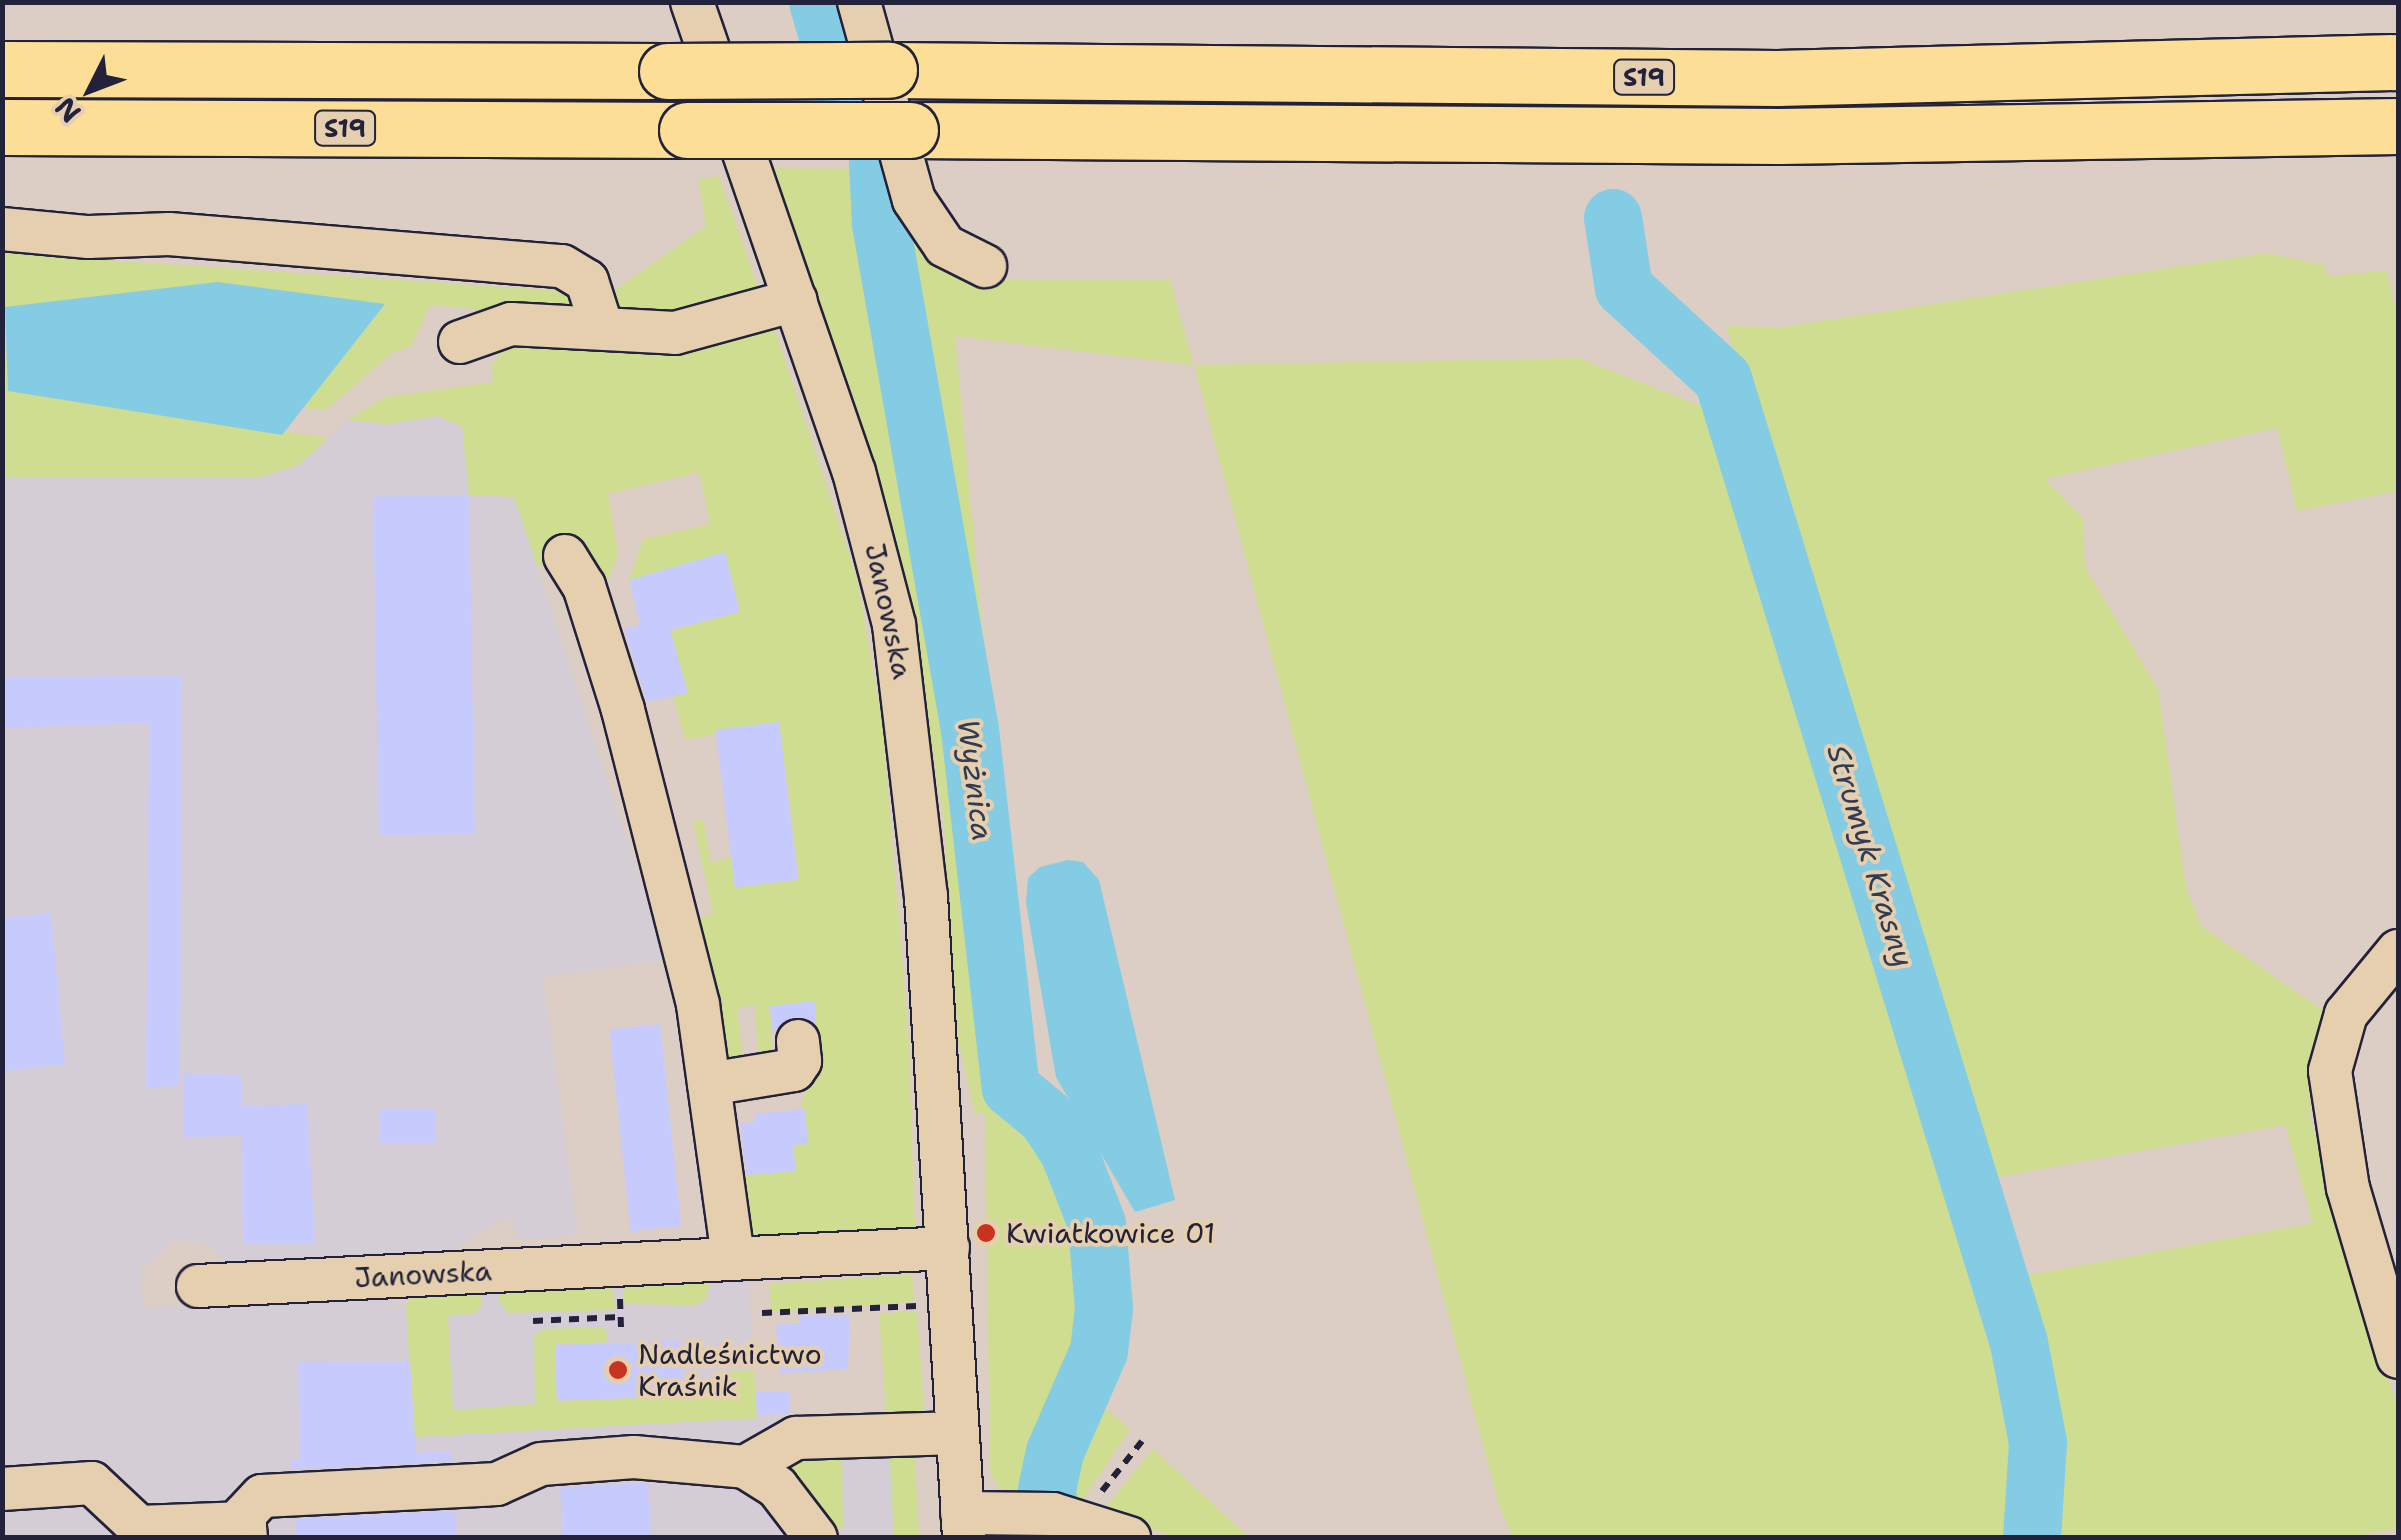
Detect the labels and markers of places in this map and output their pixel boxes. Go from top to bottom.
place label: Kwiatkowice 01 [1006,1216,1216,1250]
marker: Kwiatkowice 01 [975,1222,997,1244]
place label: Nadleśnictwo Kraśnik [638,1337,822,1403]
marker: Nadleśnictwo Kraśnik [607,1359,629,1381]

